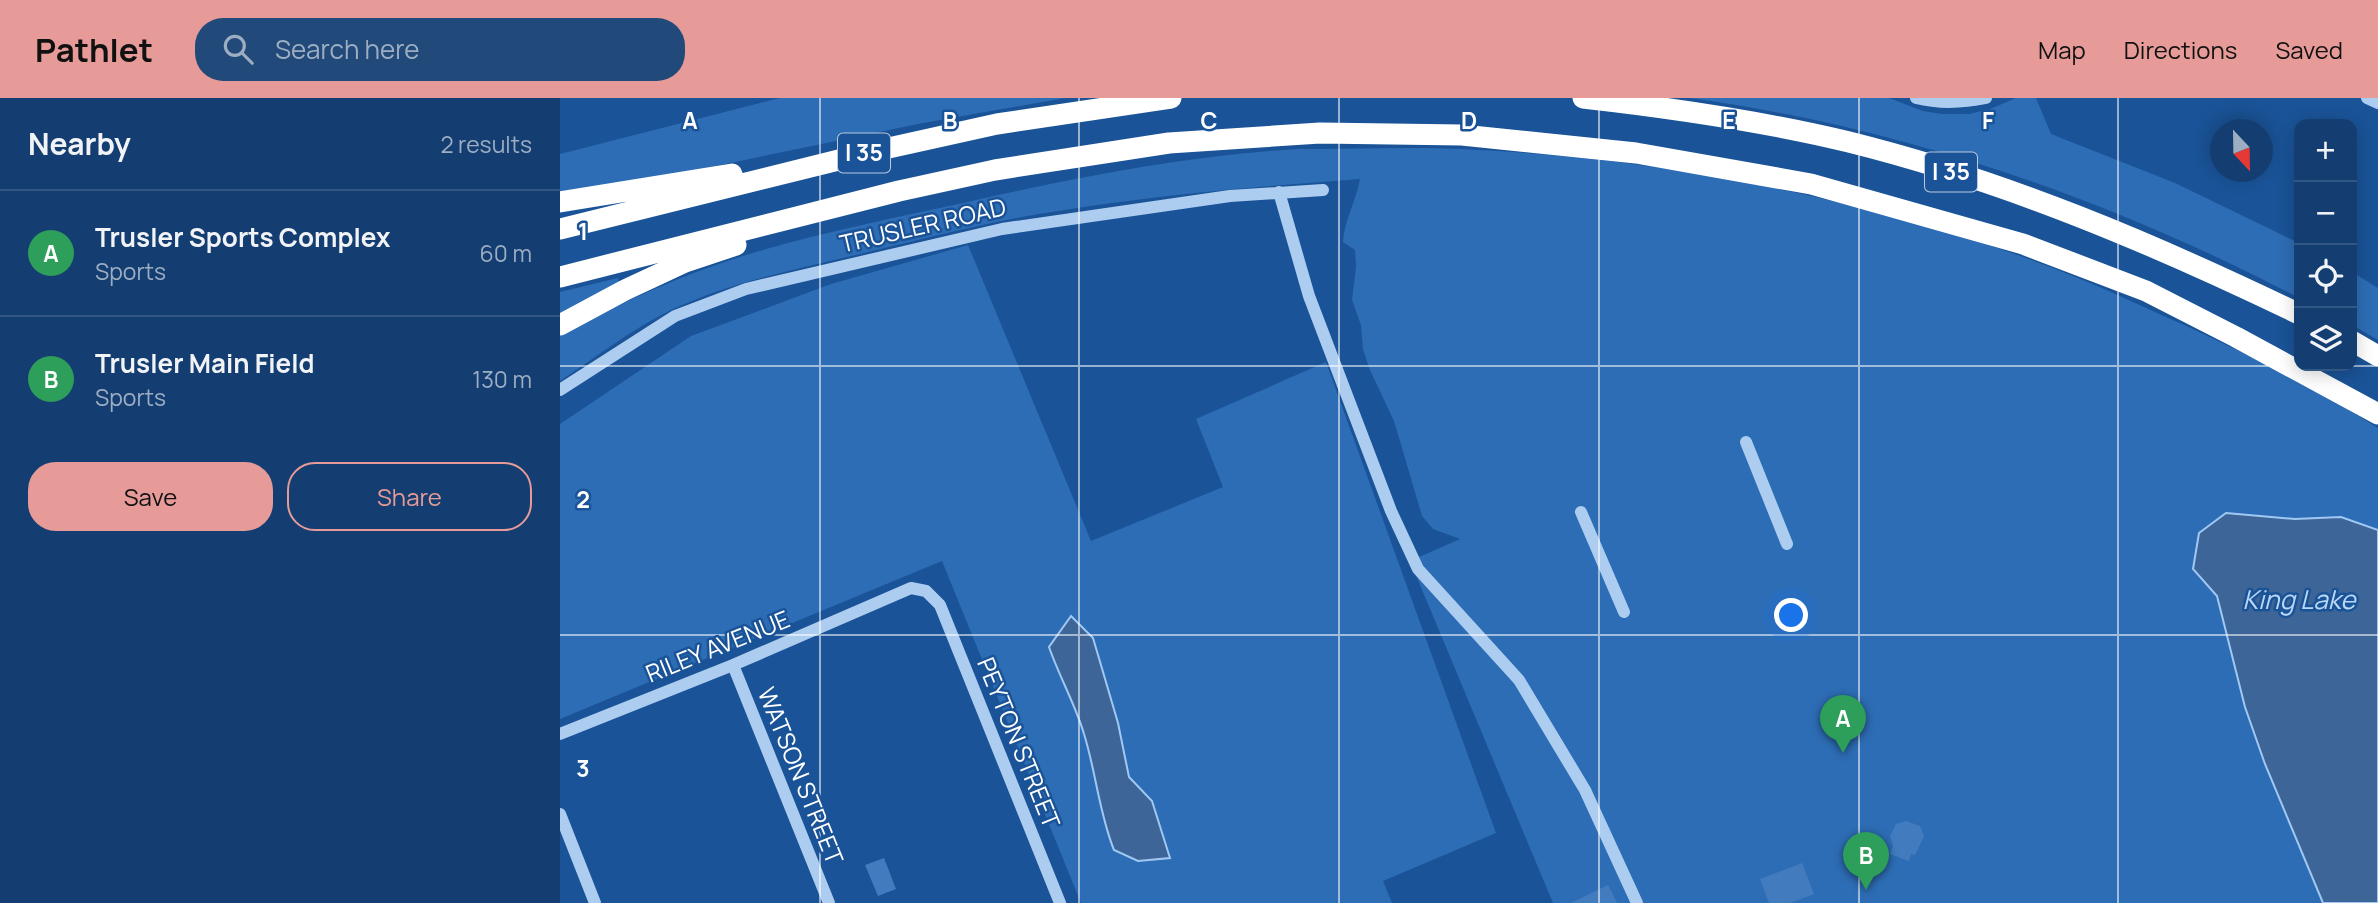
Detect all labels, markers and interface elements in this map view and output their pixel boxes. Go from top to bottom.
search box [195,18,685,81]
text: Pathlet [35,27,153,72]
icon: search [219,30,257,68]
text: Search here [275,31,420,67]
text: Map [2038,33,2086,66]
text: Directions [2124,33,2237,66]
text: Saved [2275,33,2343,66]
text: A [682,104,698,136]
text: B [943,104,957,136]
text: C [1201,104,1218,136]
text: D [1461,104,1477,136]
text: E [1722,104,1736,136]
text: F [1982,104,1994,136]
north arrow [2210,119,2273,182]
map controls [2294,119,2357,371]
button: + [2294,119,2357,182]
text: Nearby [28,123,131,164]
text: 2 results [440,128,532,160]
road number: I 35 [838,134,890,172]
road number: I 35 [1925,152,1977,192]
button: − [2294,182,2357,245]
street label: TRUSLER ROAD [836,189,1009,260]
text: 1 [578,215,588,247]
text: Trusler Sports Complex [95,219,390,255]
text: A [43,237,59,269]
text: 60 m [480,237,532,269]
button: locate [2294,245,2357,308]
text: Sports [95,255,166,287]
button: layers [2294,308,2357,371]
text: Trusler Main Field [95,345,315,381]
text: B [44,363,58,395]
text: 130 m [472,363,532,395]
text: Sports [95,381,166,413]
button: Save [28,462,273,531]
button: Share [287,462,532,531]
text: 2 [576,483,590,515]
water label: King Lake [2242,581,2357,617]
your location [1774,598,1808,632]
street label: RILEY AVENUE [641,602,794,689]
street label: PEYTON STREET [970,652,1069,833]
street label: WATSON STREET [751,682,852,869]
pin: A [1820,695,1866,753]
text: 3 [576,752,590,784]
pin: B [1843,832,1889,890]

